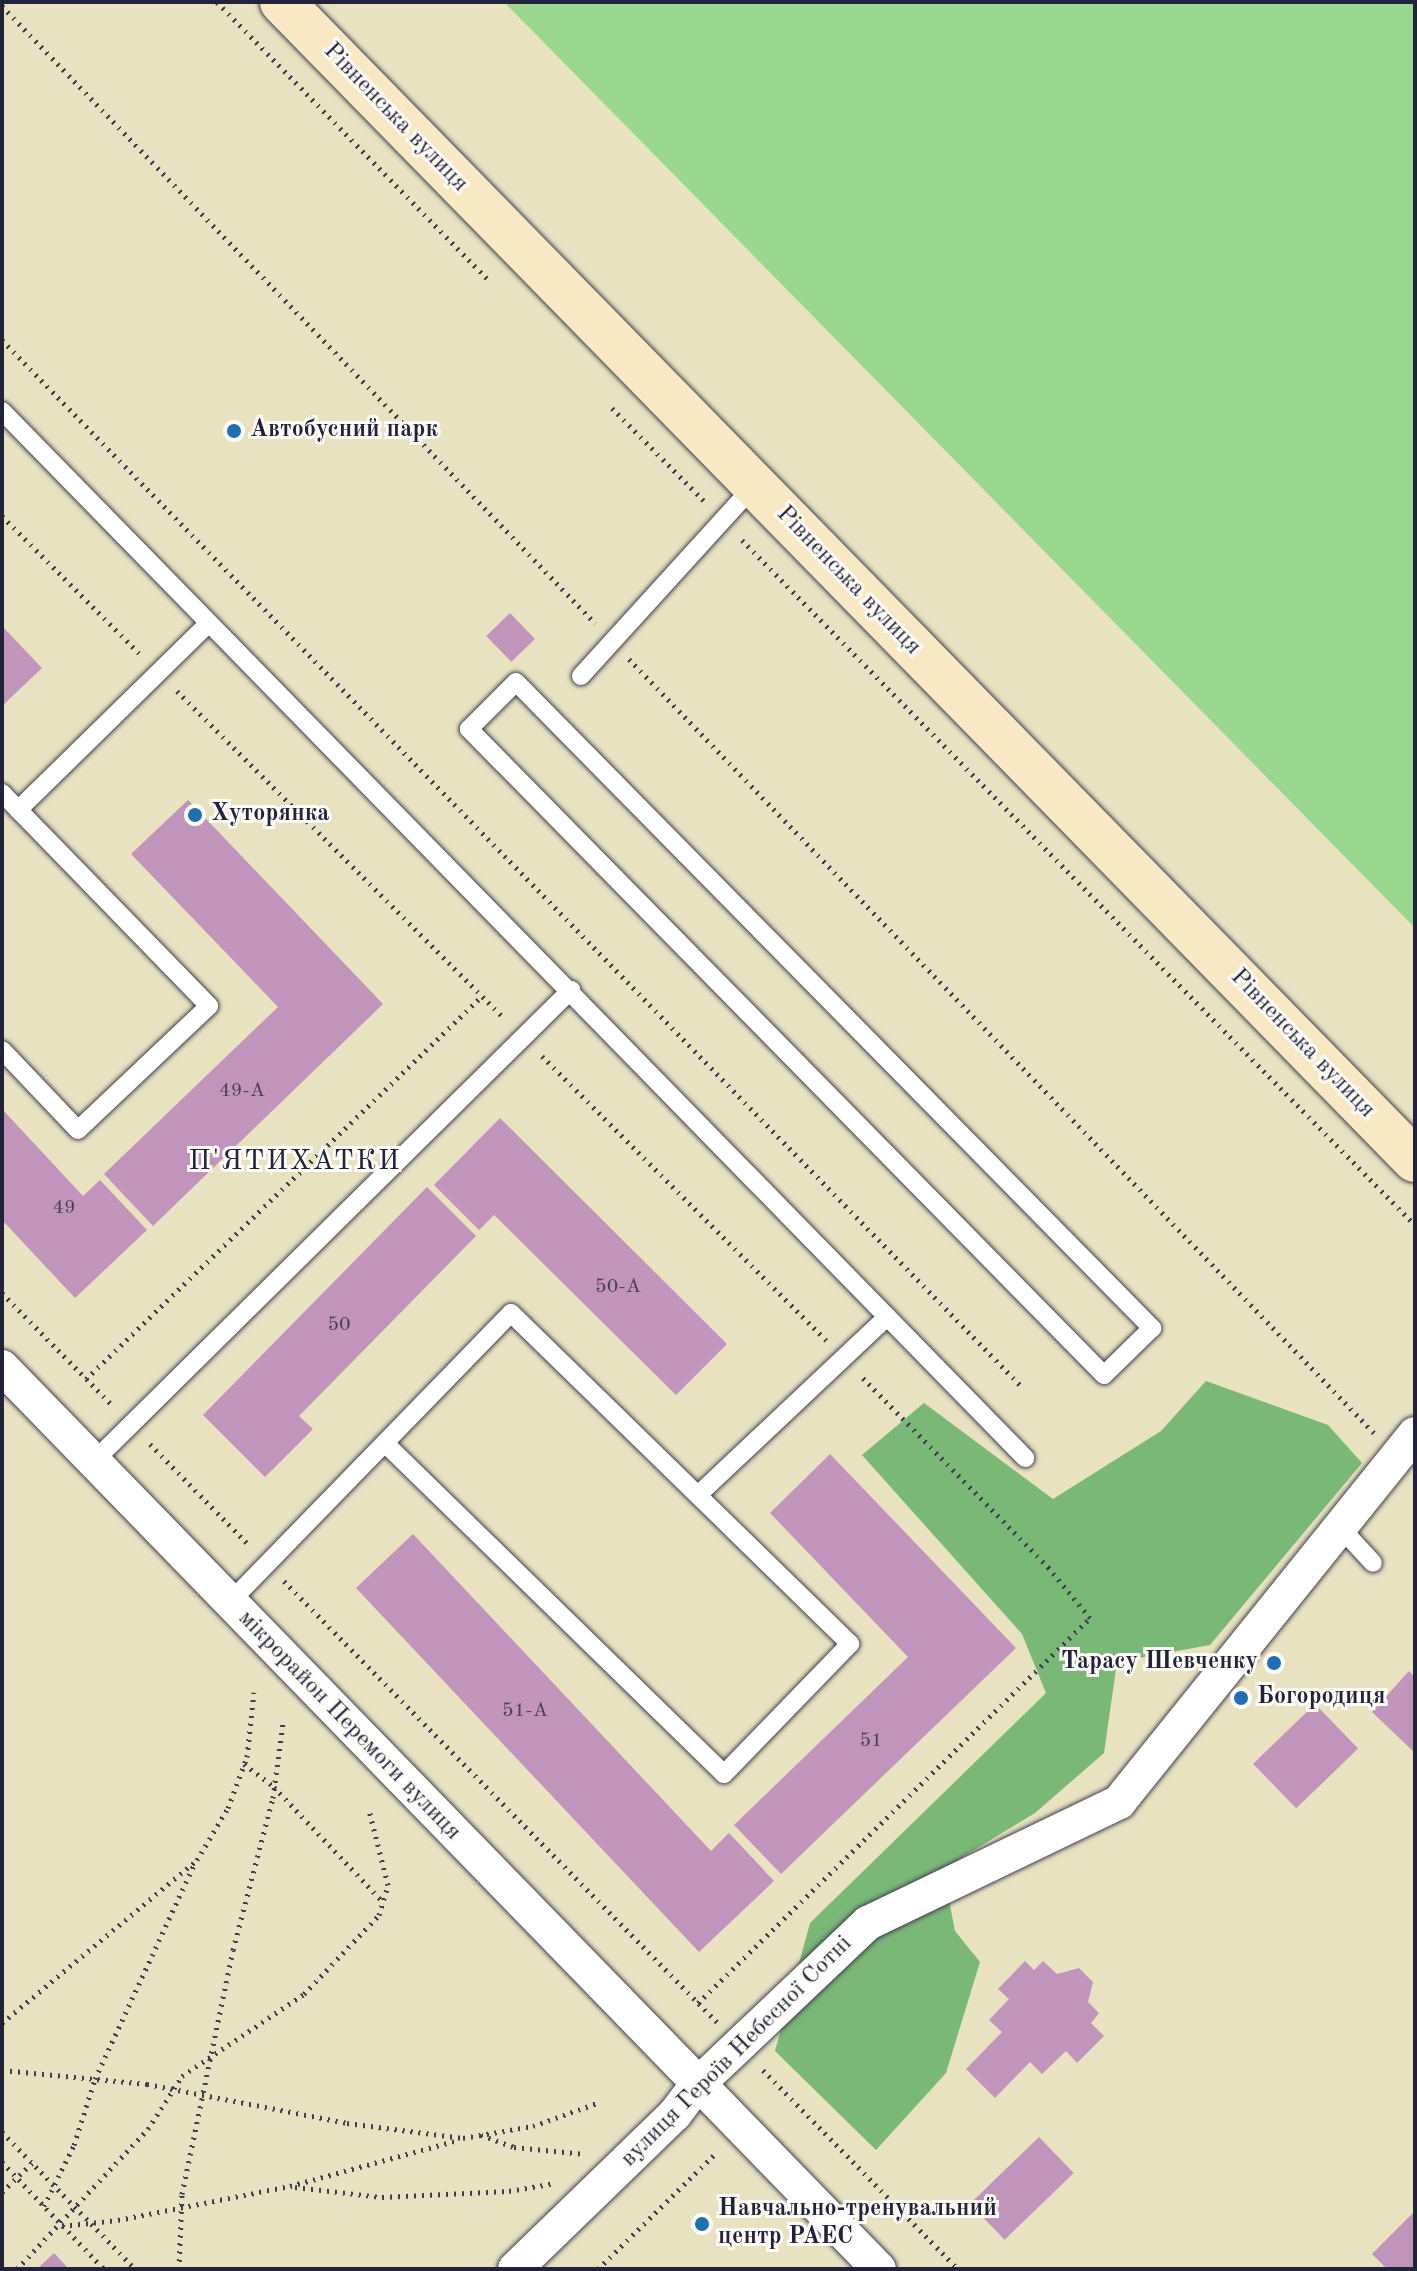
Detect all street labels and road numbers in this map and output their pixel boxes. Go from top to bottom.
street label: Рівненська вулиця [316,37,474,199]
street label: Рівненська вулиця [769,500,927,662]
street label: Рівненська вулиця [1223,963,1381,1125]
street label: мікрорайон Перемоги вулиця [232,1605,466,1847]
street label: вулиця Героїв Небесної Сотні [615,1930,859,2174]

